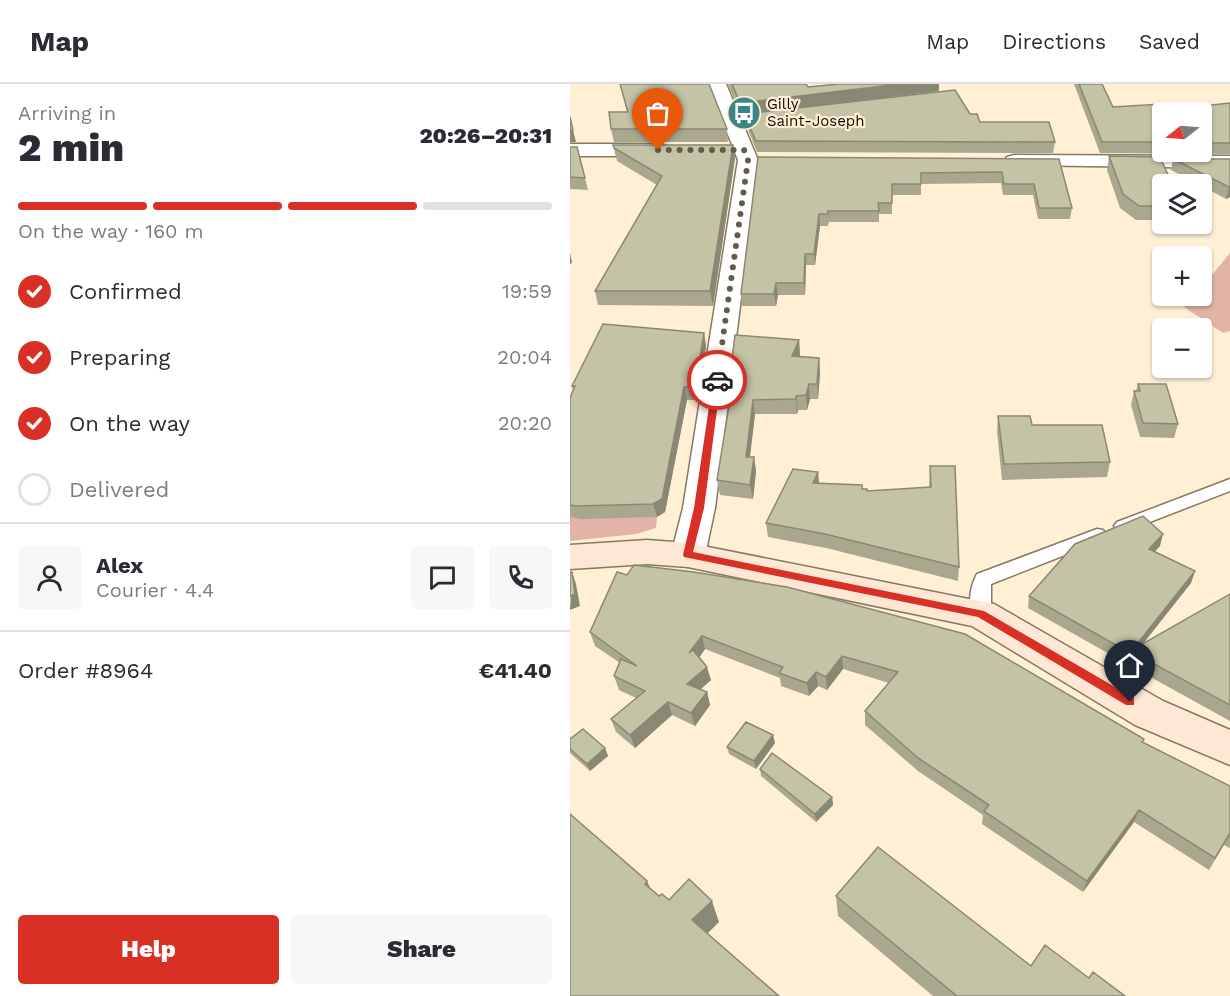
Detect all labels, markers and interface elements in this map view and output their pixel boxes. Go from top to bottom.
text: Map [30,25,89,58]
text: Map [926,29,969,54]
text: Directions [1002,29,1106,54]
text: Saved [1139,29,1200,54]
pin [632,88,683,150]
bus stop icon: Gilly Saint-Joseph [726,95,762,131]
place label: Gilly Saint-Joseph [767,95,865,130]
icon: bag [641,97,674,130]
text: Arriving in [18,101,116,125]
north arrow [1152,102,1212,162]
map controls [1152,102,1212,378]
text: 20:26–20:31 [419,123,552,148]
text: 2 min [18,125,124,170]
button: layers [1152,174,1212,234]
text: On the way · 160 m [18,219,203,243]
button: + [1152,246,1212,306]
icon: check [18,275,51,308]
text: Confirmed [69,279,182,304]
text: 19:59 [502,279,552,303]
button: − [1152,318,1212,378]
icon: check [18,341,51,374]
text: Preparing [69,345,170,370]
text: 20:04 [497,345,552,369]
courier [687,350,747,410]
icon: car [701,364,734,397]
icon: check [18,407,51,440]
text: On the way [69,411,190,436]
text: 20:20 [498,411,552,435]
text: Delivered [69,477,169,502]
button: person [18,546,81,609]
button: chat [411,546,474,609]
button: phone [489,546,552,609]
text: Alex [96,553,143,578]
text: Courier · 4.4 [96,578,214,602]
pin [1104,640,1155,702]
icon: home [1113,649,1146,682]
text: Order #8964 [18,658,153,683]
text: €41.40 [479,658,552,683]
button: Help [18,915,279,984]
button: Share [291,915,552,984]

